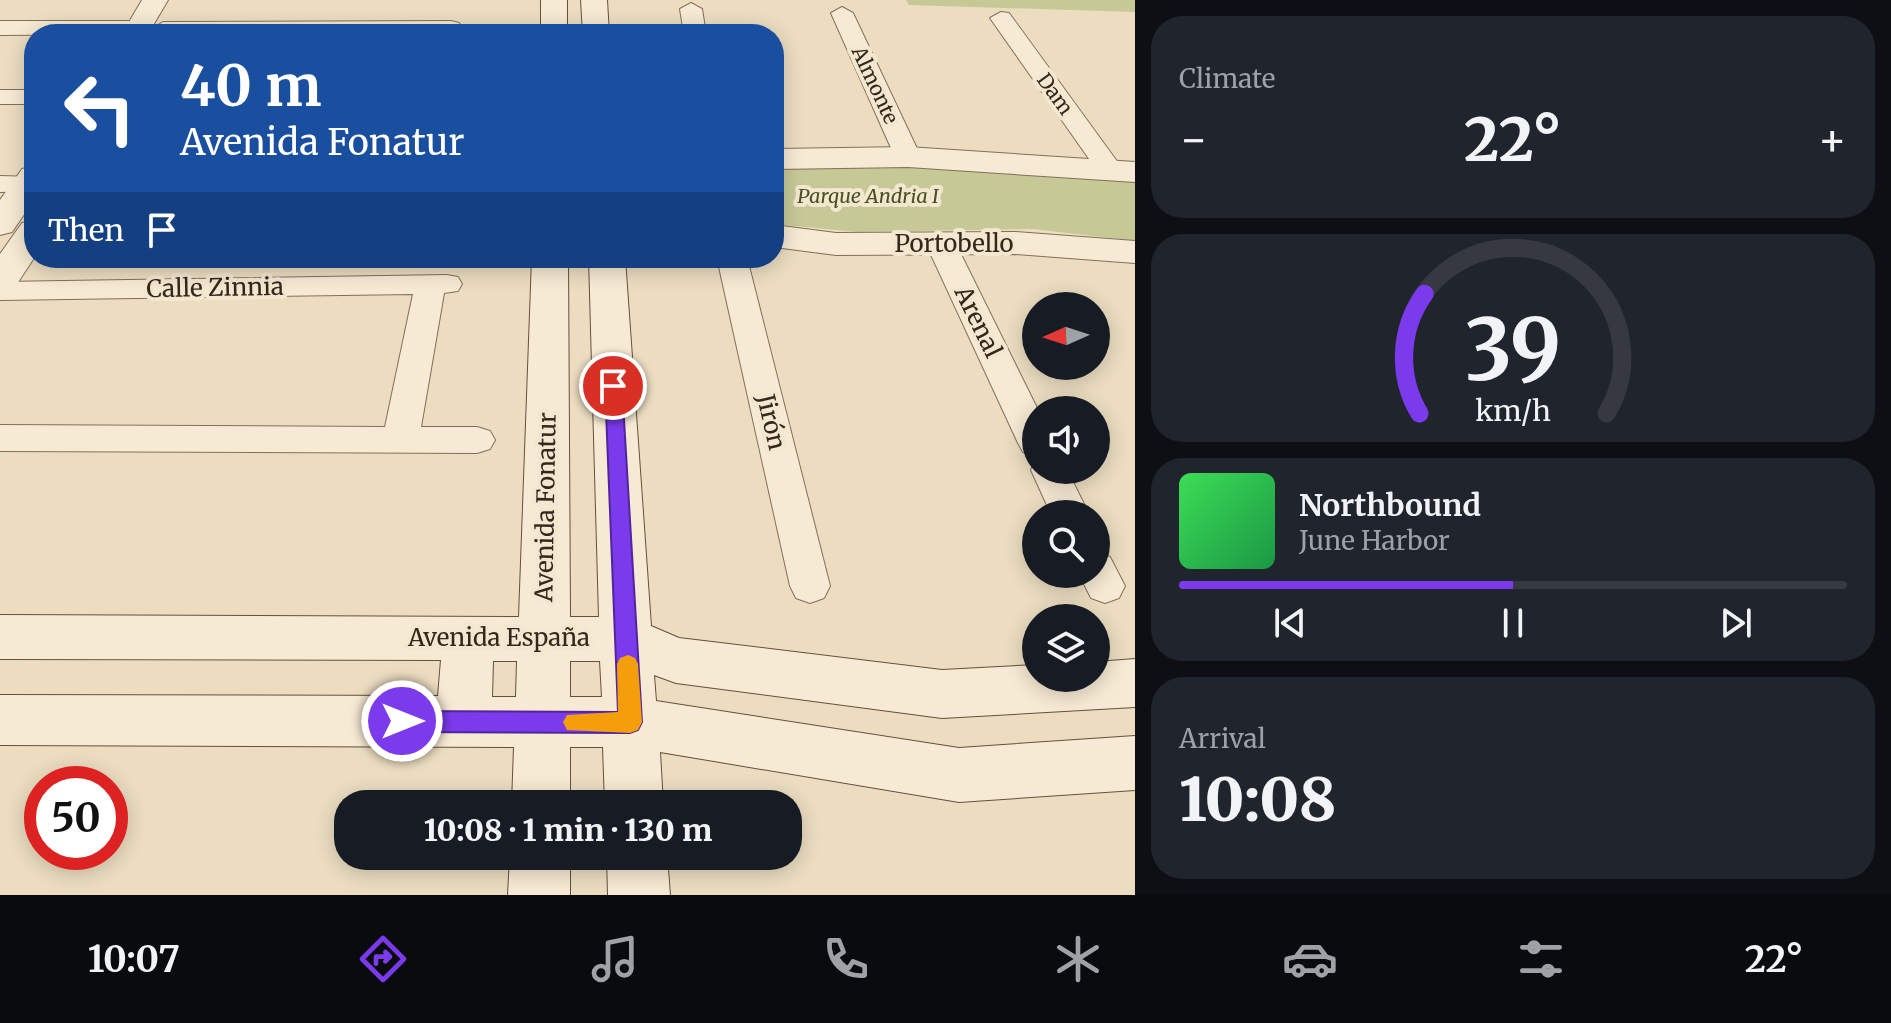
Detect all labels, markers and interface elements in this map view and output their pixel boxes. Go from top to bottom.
street label: Almonte [846,41,904,128]
text: 40 m [180,51,322,121]
icon: left [48,56,152,160]
text: Climate [1179,62,1275,95]
street label: Dam [1032,68,1079,120]
text: 22° [1464,102,1562,177]
text: − [1179,112,1208,167]
text: + [1818,112,1847,167]
text: Avenida Fonatur [180,120,464,165]
park label: Parque Andria I [797,183,940,208]
icon: arrive [140,208,184,252]
text: Then [48,211,124,249]
street label: Portobello [895,228,1013,259]
street label: Calle Zinnia [146,271,284,304]
street label: Arenal [947,280,1009,363]
north arrow [1022,292,1110,380]
map controls [1022,292,1110,692]
text: 39 [1465,298,1561,403]
pin [579,352,647,420]
icon: arrive [591,364,635,408]
street label: Jirón [750,390,793,453]
text: km/h [1475,394,1551,430]
button: sound [1022,396,1110,484]
street label: Avenida Fonatur [528,412,563,603]
text: Northbound [1299,486,1481,524]
button: search [1022,500,1110,588]
text: June Harbor [1299,524,1450,557]
icon: previous [1268,601,1312,645]
icon: pause [1491,601,1535,645]
icon: next [1714,601,1758,645]
button: layers [1022,604,1110,692]
street label: Avenida España [407,622,590,653]
position arrow [360,679,444,763]
text: Arrival [1179,722,1266,755]
text: 10:08 [1179,762,1337,837]
speed limit sign: 50 [24,766,128,870]
text: 10:08 · 1 min · 130 m [424,811,712,849]
icon: directions [355,931,411,987]
icon: music [587,931,643,987]
icon: phone [818,931,874,987]
icon: climate [1050,931,1106,987]
icon: car [1282,931,1338,987]
icon: filters [1513,931,1569,987]
text: 10:07 [88,937,180,982]
text: 22° [1745,937,1803,982]

